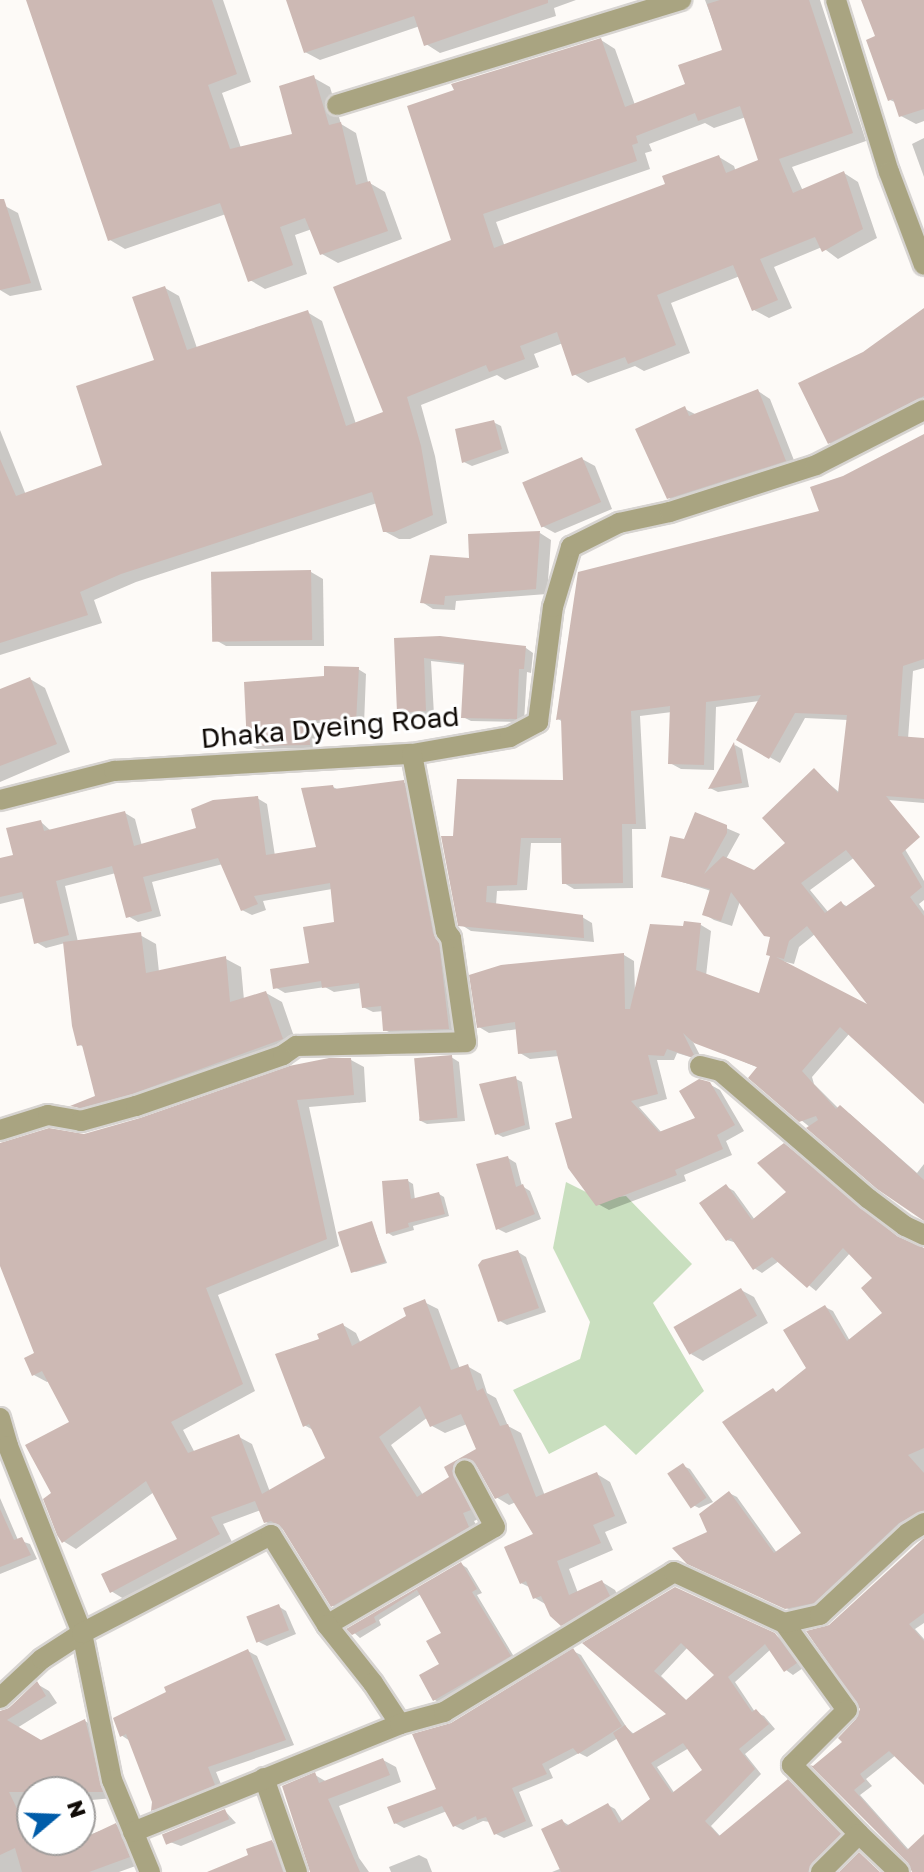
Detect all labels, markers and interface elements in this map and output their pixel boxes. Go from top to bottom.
street label: Dhaka Dyeing Road [199,699,461,755]
north arrow [16,1776,96,1856]
text: N [62,1796,93,1821]

